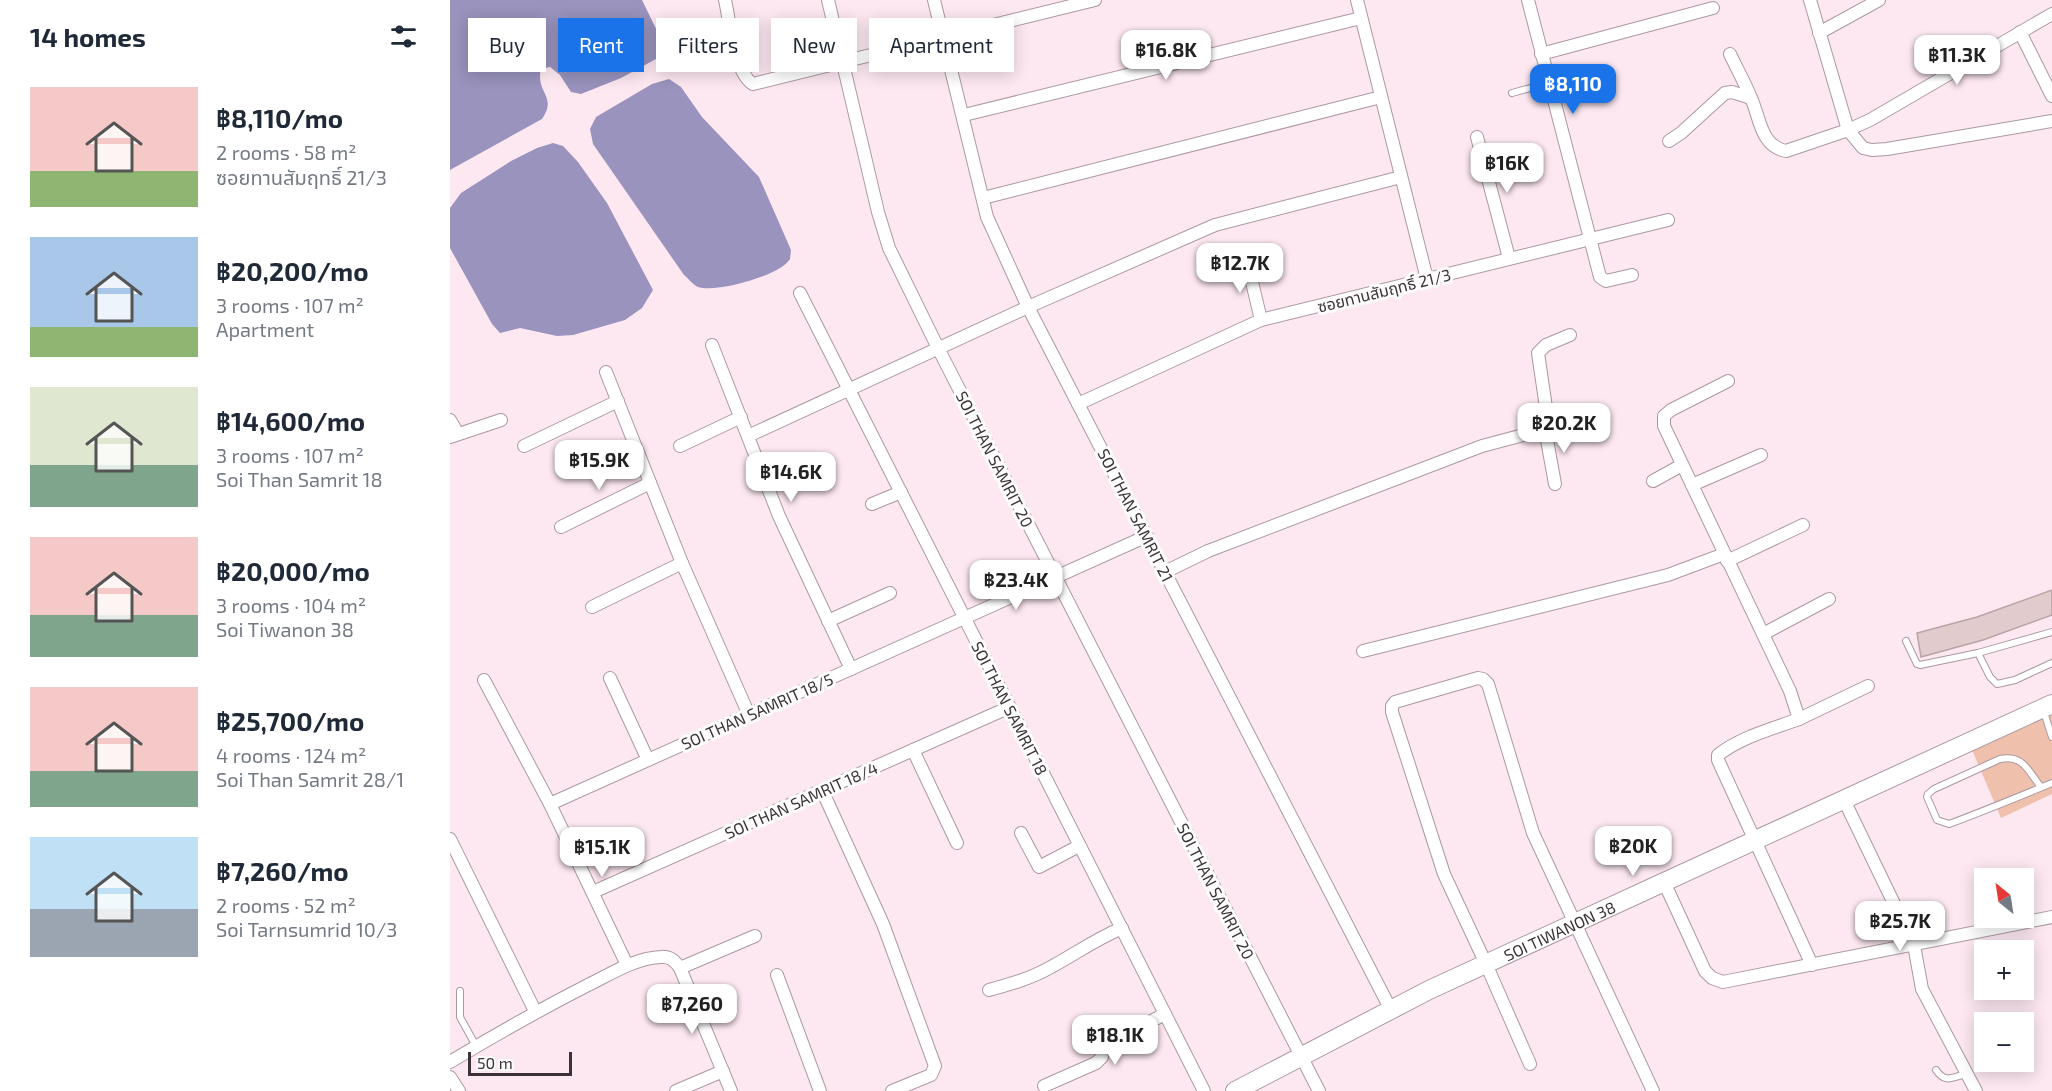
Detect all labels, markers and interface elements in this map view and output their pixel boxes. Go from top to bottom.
chip: Buy [468,18,546,72]
chip: Rent [558,18,644,72]
chip: Filters [656,18,759,72]
chip: New [771,18,857,72]
chip: Apartment [869,18,1014,72]
icon: filters [387,20,420,53]
text: 14 homes [30,21,146,52]
pin: ฿16.8K [1117,30,1215,81]
pin: ฿11.3K [1908,35,2006,86]
text: ฿16.8K [1135,37,1197,61]
text: ฿11.3K [1928,42,1986,66]
pin: ฿8,110 [1524,64,1622,115]
text: ฿8,110 [1544,71,1602,95]
text: ฿8,110/mo [216,102,343,133]
icon: home [78,111,150,183]
text: 2 rooms · 58 m² [216,140,357,164]
pin: ฿16K [1471,143,1543,194]
text: ฿16K [1485,150,1529,174]
text: ซอยทานสัมฤทธิ์ 21/3 [216,165,387,189]
pin: ฿12.7K [1191,243,1289,294]
text: ฿12.7K [1210,250,1270,274]
text: ฿20,200/mo [216,255,369,286]
icon: home [78,261,150,333]
street label: ซอยทานสัมฤทธิ์ 21/3 [1315,264,1453,316]
text: 3 rooms · 107 m² [216,293,364,317]
text: Apartment [216,317,314,341]
street label: SOI THAN SAMRIT 20 [952,388,1038,530]
pin: ฿20.2K [1515,403,1613,454]
text: ฿14,600/mo [216,405,365,436]
text: ฿20.2K [1531,410,1597,434]
icon: home [78,411,150,483]
pin: ฿15.9K [550,440,648,491]
text: 3 rooms · 107 m² [216,443,364,467]
street label: SOI THAN SAMRIT 21 [1094,445,1178,585]
text: ฿15.9K [569,447,629,471]
pin: ฿14.6K [742,452,840,503]
text: ฿14.6K [760,459,822,483]
text: Soi Than Samrit 18 [216,467,383,491]
text: ฿20,000/mo [216,555,370,586]
pin: ฿23.4K [967,560,1065,611]
icon: home [78,561,150,633]
text: ฿23.4K [984,567,1048,591]
text: 3 rooms · 104 m² [216,593,366,617]
text: Soi Tiwanon 38 [216,617,354,641]
street label: SOI THAN SAMRIT 18 [968,638,1052,778]
street label: SOI THAN SAMRIT 18/5 [678,669,836,753]
text: ฿25,700/mo [216,705,364,736]
icon: home [78,711,150,783]
text: 4 rooms · 124 m² [216,743,366,767]
street label: SOI THAN SAMRIT 18/4 [722,758,881,842]
text: Soi Than Samrit 28/1 [216,767,404,791]
street label: SOI THAN SAMRIT 20 [1173,820,1259,962]
pin: ฿20K [1597,826,1669,877]
pin: ฿15.1K [553,827,651,878]
text: ฿20K [1609,833,1657,857]
text: ฿15.1K [574,834,630,858]
text: ฿7,260/mo [216,855,349,886]
icon: home [78,861,150,933]
north arrow [1974,868,2034,928]
map controls [1974,868,2034,1072]
text: 2 rooms · 52 m² [216,893,356,917]
street label: SOI TIWANON 38 [1500,896,1618,964]
pin: ฿25.7K [1851,901,1949,952]
text: ฿25.7K [1869,908,1931,932]
text: Soi Tarnsumrid 10/3 [216,917,397,941]
button: + [1974,940,2034,1000]
pin: ฿7,260 [643,984,741,1035]
text: ฿7,260 [661,991,723,1015]
button: − [1974,1012,2034,1072]
pin: ฿18.1K [1066,1015,1164,1066]
text: ฿18.1K [1086,1022,1144,1046]
scale bar [468,1049,572,1076]
text: 50 m [477,1053,513,1072]

